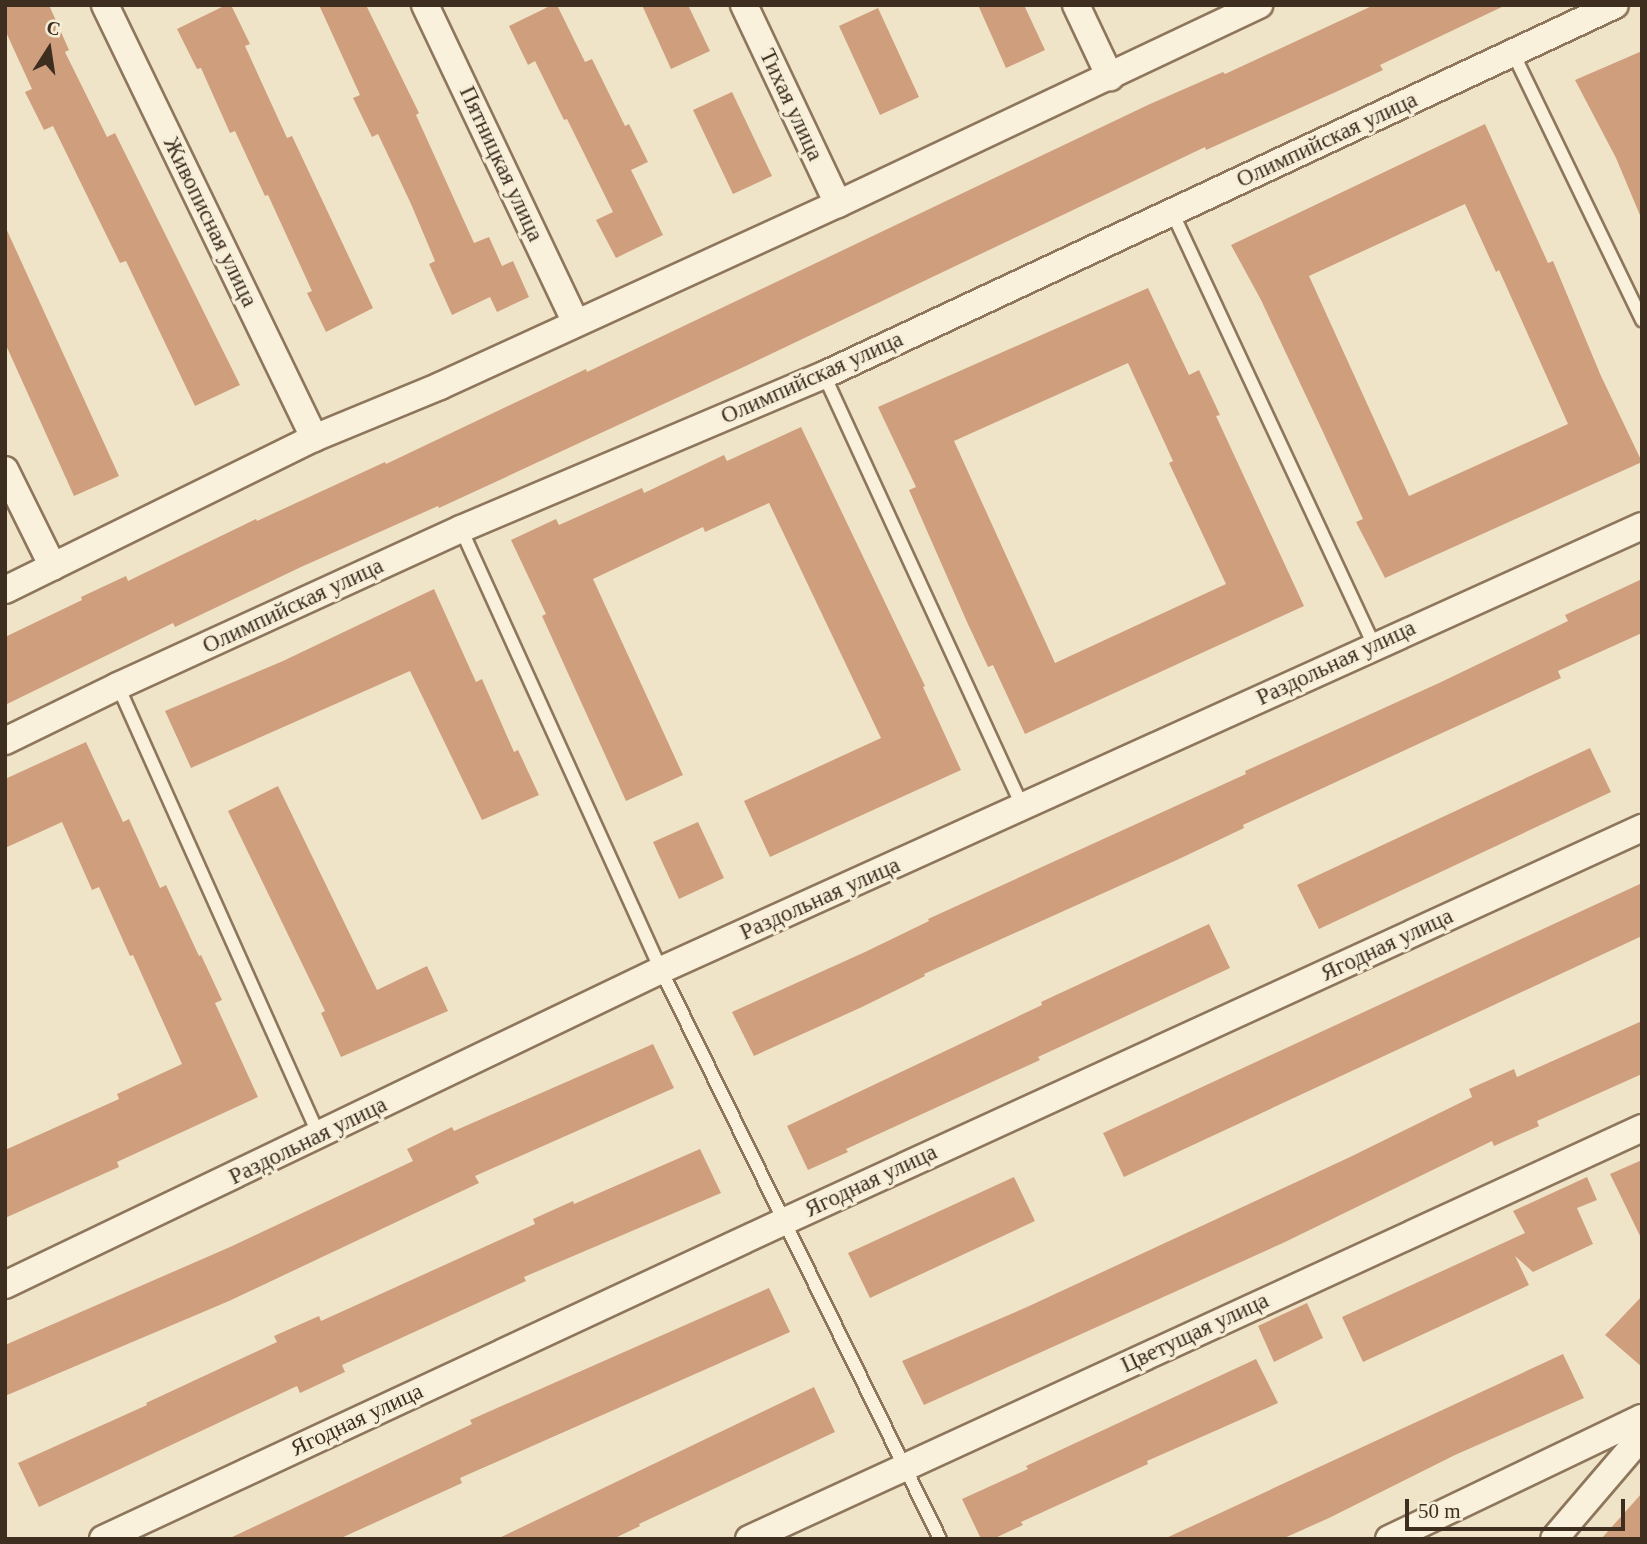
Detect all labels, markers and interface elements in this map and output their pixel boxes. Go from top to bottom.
north arrow [14,14,84,84]
text: С [45,16,62,40]
street label: Тихая улица [753,45,829,165]
street label: Пятницкая улица [453,82,549,246]
street label: Олимпийская улица [1232,86,1422,194]
street label: Живописная улица [157,133,263,311]
street label: Олимпийская улица [717,325,907,431]
street label: Олимпийская улица [198,552,388,660]
street label: Раздольная улица [1252,614,1420,712]
street label: Раздольная улица [736,851,904,947]
street label: Ягодная улица [1317,902,1457,988]
street label: Раздольная улица [225,1091,391,1191]
street label: Ягодная улица [801,1138,941,1224]
street label: Цветущая улица [1117,1287,1273,1379]
street label: Ягодная улица [287,1377,427,1463]
scale bar [1409,1484,1630,1528]
text: 50 m [1418,1499,1461,1523]

